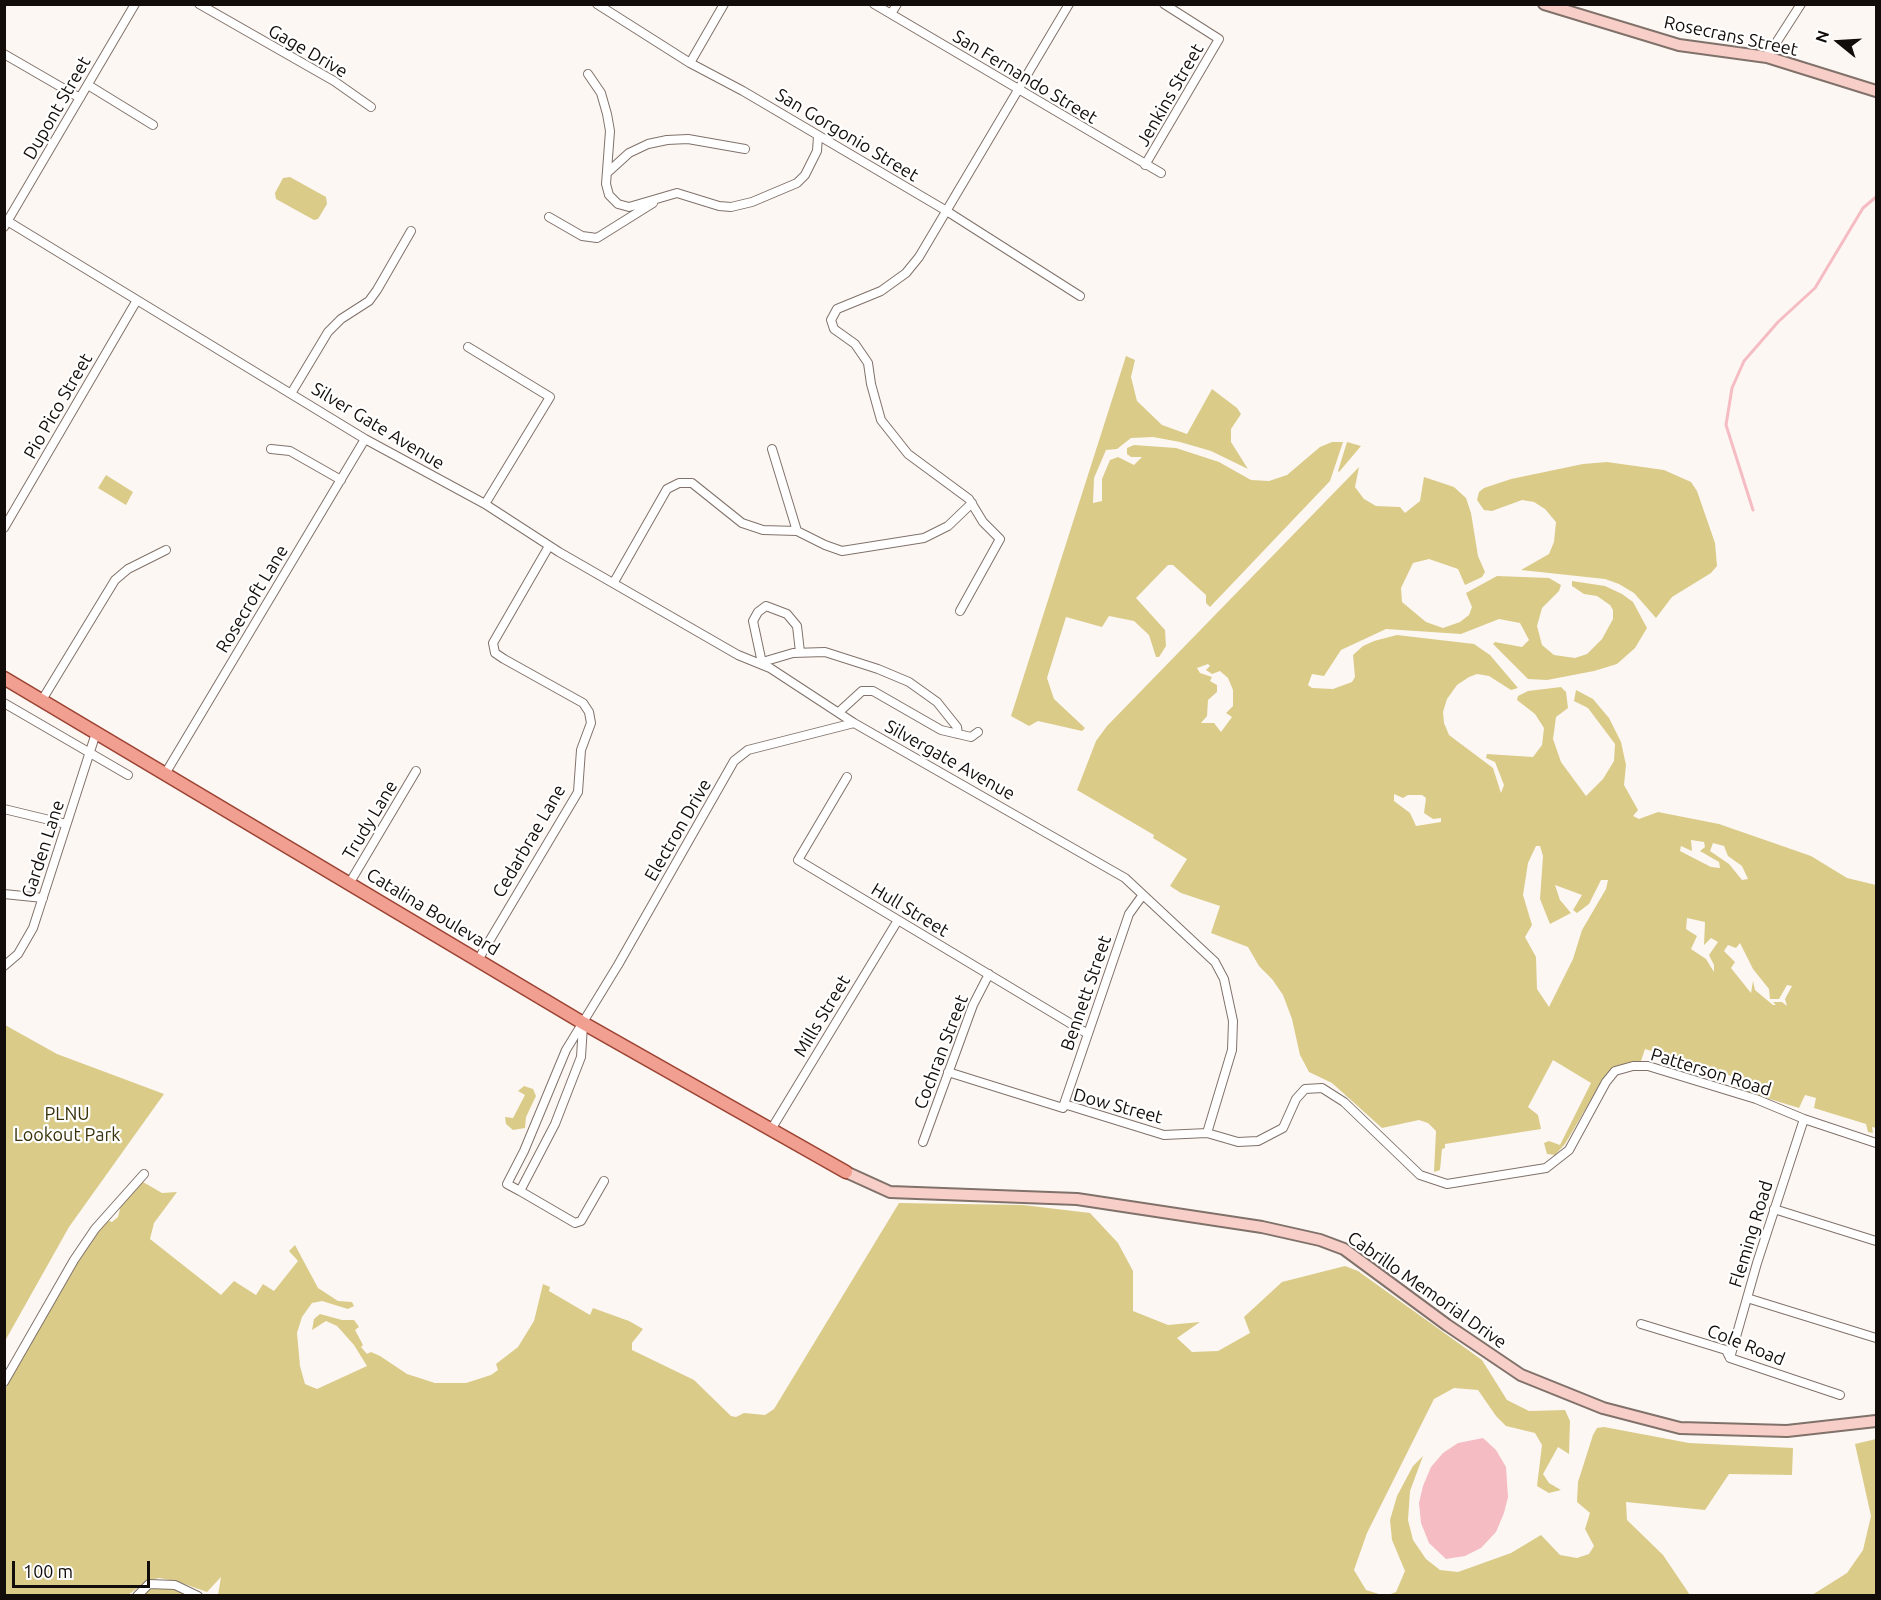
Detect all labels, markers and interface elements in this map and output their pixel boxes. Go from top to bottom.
street label: Rosecrans Street [1662,11,1800,61]
north arrow [1809,12,1869,72]
street label: Gage Drive [264,20,352,82]
street label: San Fernando Street [949,25,1101,129]
text: N [1811,28,1832,45]
street label: Jenkins Street [1132,40,1208,150]
street label: Dupont Street [19,52,95,164]
street label: San Gorgonio Street [772,84,922,186]
street label: Pio Pico Street [19,349,97,463]
street label: Silver Gate Avenue [308,378,448,474]
street label: Rosecroft Lane [211,541,293,657]
street label: Silvergate Avenue [881,715,1019,805]
street label: Electron Drive [640,775,716,885]
street label: Trudy Lane [338,777,402,863]
street label: Cedarbrae Lane [488,781,570,901]
street label: Garden Lane [17,797,69,901]
street label: Catalina Boulevard [362,864,504,960]
street label: Hull Street [867,878,953,942]
street label: Bennett Street [1056,933,1116,1053]
street label: Mills Street [789,971,855,1061]
street label: Cochran Street [909,992,973,1112]
street label: Patterson Road [1648,1043,1774,1101]
street label: Dow Street [1071,1084,1165,1128]
park label: PLNU Lookout Park [14,1103,120,1146]
street label: Fleming Road [1725,1178,1777,1290]
street label: Cabrillo Memorial Drive [1343,1227,1511,1353]
street label: Cole Road [1704,1320,1788,1370]
scale bar [15,1549,153,1587]
text: 100 m [23,1561,73,1581]

